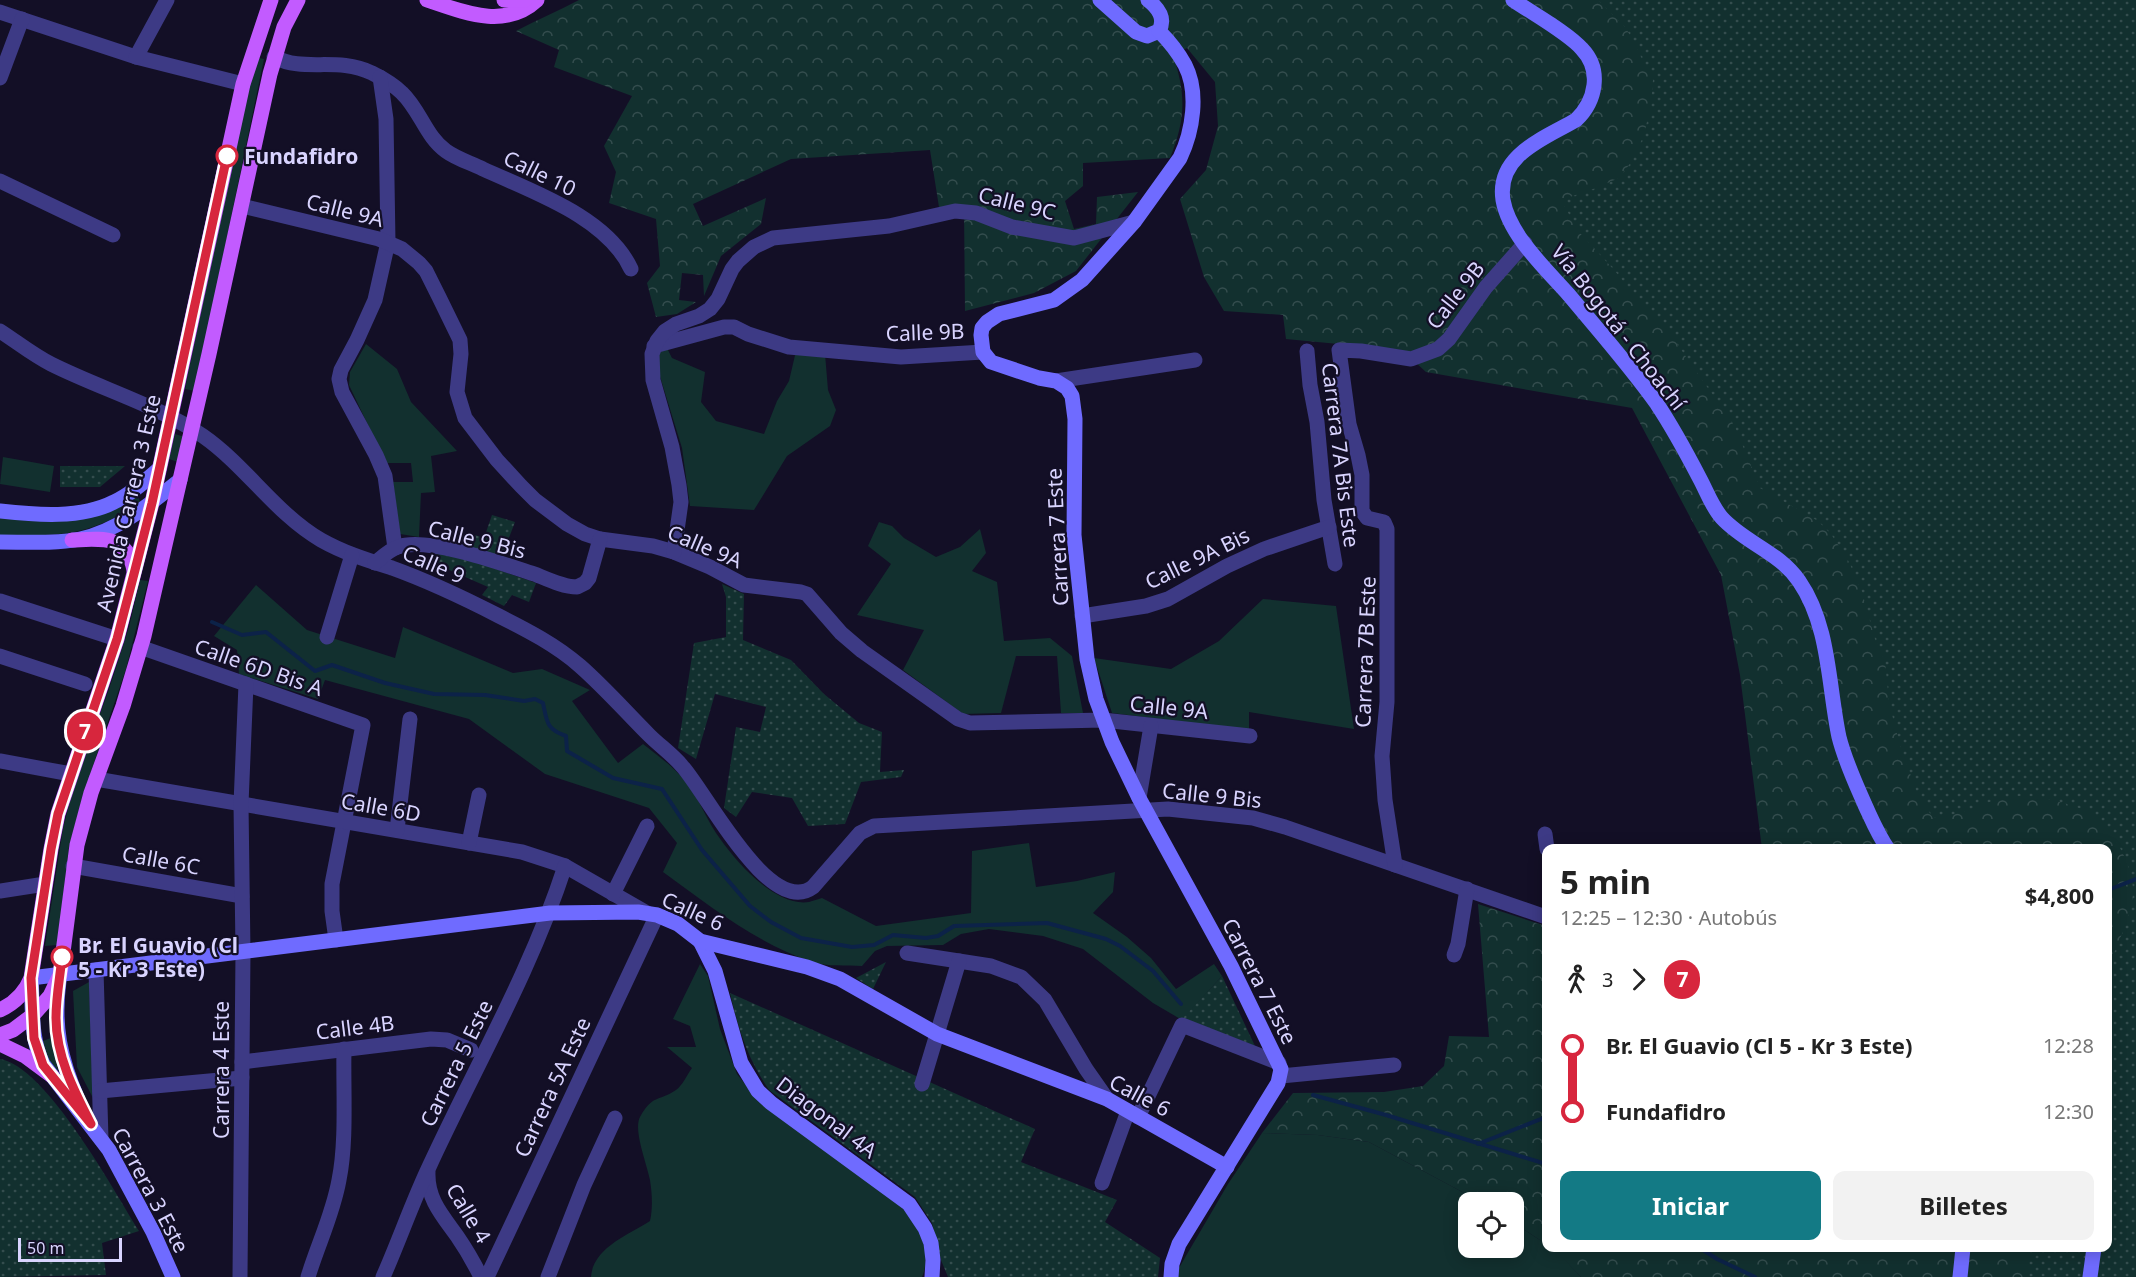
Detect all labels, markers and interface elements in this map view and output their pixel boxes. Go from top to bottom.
place label: Fundafidro [244,142,358,170]
street label: Calle 10 [499,143,581,203]
marker: Fundafidro [216,145,238,167]
street label: Calle 9C [976,180,1058,226]
street label: Calle 9A [303,187,387,233]
street label: Vía Bogotá - Choachí [1545,238,1693,416]
street label: Calle 9B [1420,255,1490,335]
street label: Calle 9B [885,317,965,347]
street label: Carrera 7A Bis Este [1316,361,1366,549]
street label: Avenida Carrera 3 Este [89,391,167,615]
street label: Carrera 7 Este [1039,467,1075,607]
street label: Calle 9 Bis [426,515,528,563]
street label: Calle 9A [663,518,747,574]
street label: Calle 9A Bis [1140,521,1254,595]
street label: Calle 9 [399,540,469,588]
street label: Carrera 7B Este [1348,576,1382,728]
street label: Calle 6D Bis A [191,632,327,702]
street label: Calle 9A [1128,689,1210,725]
line badge: 7 [66,712,104,750]
text: 7 [79,717,91,745]
street label: Calle 9 Bis [1161,776,1263,814]
street label: Calle 6D [339,786,423,828]
street label: Calle 6C [120,839,202,881]
text: 5 min [1560,859,1651,904]
text: $4,800 [2025,880,2094,910]
street label: Calle 6 [658,885,728,937]
text: 12:25 – 12:30 · Autobús [1560,904,1777,931]
street label: Carrera 7 Este [1216,913,1304,1049]
place label: Br. El Guavio (Cl 5 - Kr 3 Este) [78,931,238,983]
marker: Br. El Guavio (Cl 5 - Kr 3 Este) [51,946,73,968]
icon: walk [1560,963,1593,996]
icon: forward [1622,963,1655,996]
text: 7 [1676,965,1688,993]
text: 3 [1602,966,1613,993]
street label: Carrera 5 Este [413,995,499,1131]
street label: Carrera 4 Este [207,1001,235,1139]
street label: Calle 4B [314,1008,396,1046]
street label: Carrera 5A Este [507,1012,597,1162]
text: Br. El Guavio (Cl 5 - Kr 3 Este) [1606,1030,1912,1060]
text: 12:28 [2043,1032,2094,1059]
street label: Calle 6 [1105,1067,1175,1123]
street label: Diagonal 4A [771,1070,883,1164]
text: Fundafidro [1606,1096,1726,1126]
text: 12:30 [2043,1098,2094,1125]
street label: Carrera 3 Este [106,1123,196,1257]
button: Iniciar [1560,1171,1821,1240]
button: Billetes [1833,1171,2094,1240]
street label: Calle 4 [440,1178,498,1248]
map controls [1458,1192,1524,1258]
button: locate [1458,1192,1524,1258]
scale bar [18,1235,122,1262]
text: 50 m [27,1237,64,1259]

